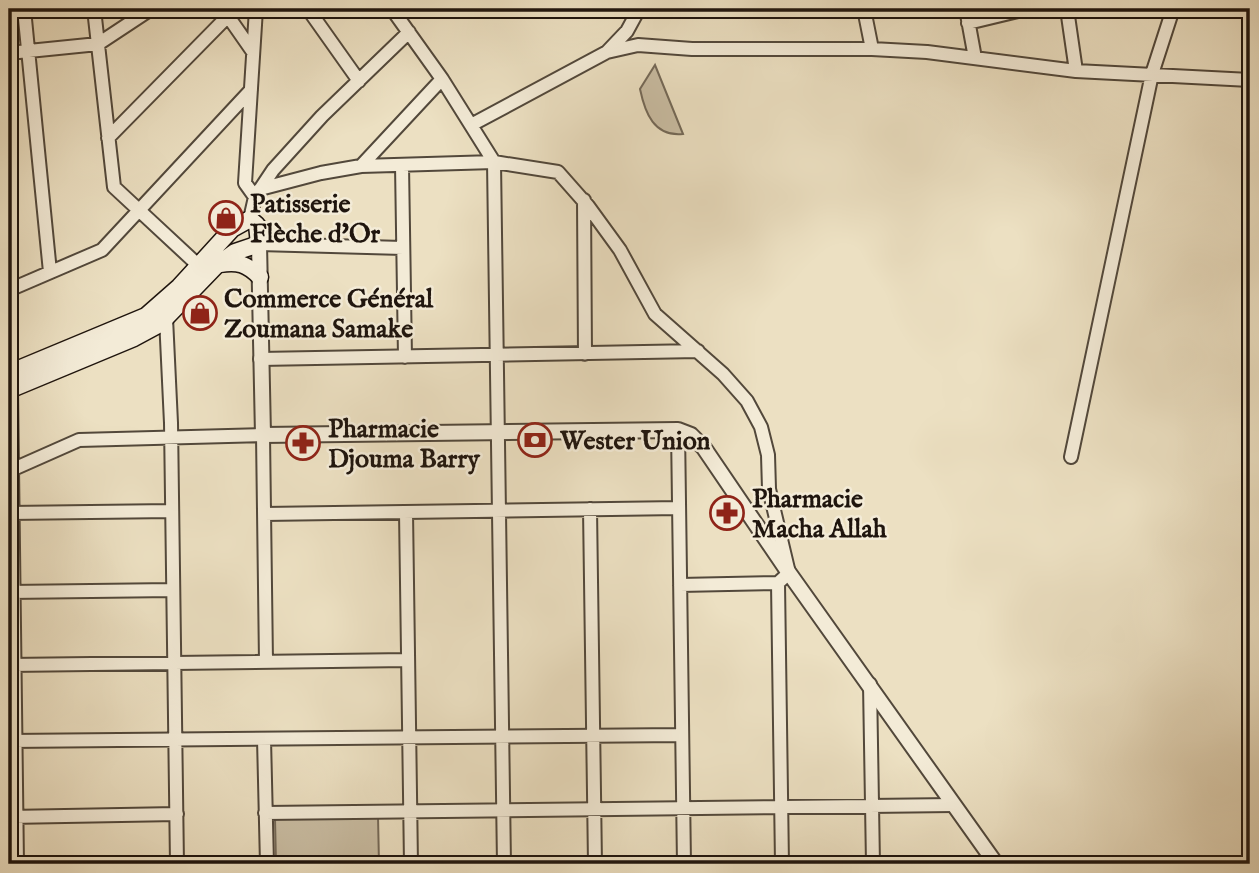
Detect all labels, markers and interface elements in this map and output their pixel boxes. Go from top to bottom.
place label: Patisserie Flèche d'Or [250,188,380,251]
shop icon: Patisserie Flèche d'Or [207,199,245,237]
place label: Commerce Général Zoumana Samake [224,283,434,346]
shop icon: Commerce Général Zoumana Samake [181,294,219,332]
place label: Pharmacie Djouma Barry [328,413,481,476]
bank icon: Wester Union [516,421,554,459]
pharmacy icon: Pharmacie Djouma Barry [284,424,322,462]
place label: Wester Union [559,425,711,458]
place label: Pharmacie Macha Allah [752,483,888,546]
pharmacy icon: Pharmacie Macha Allah [708,494,746,532]

